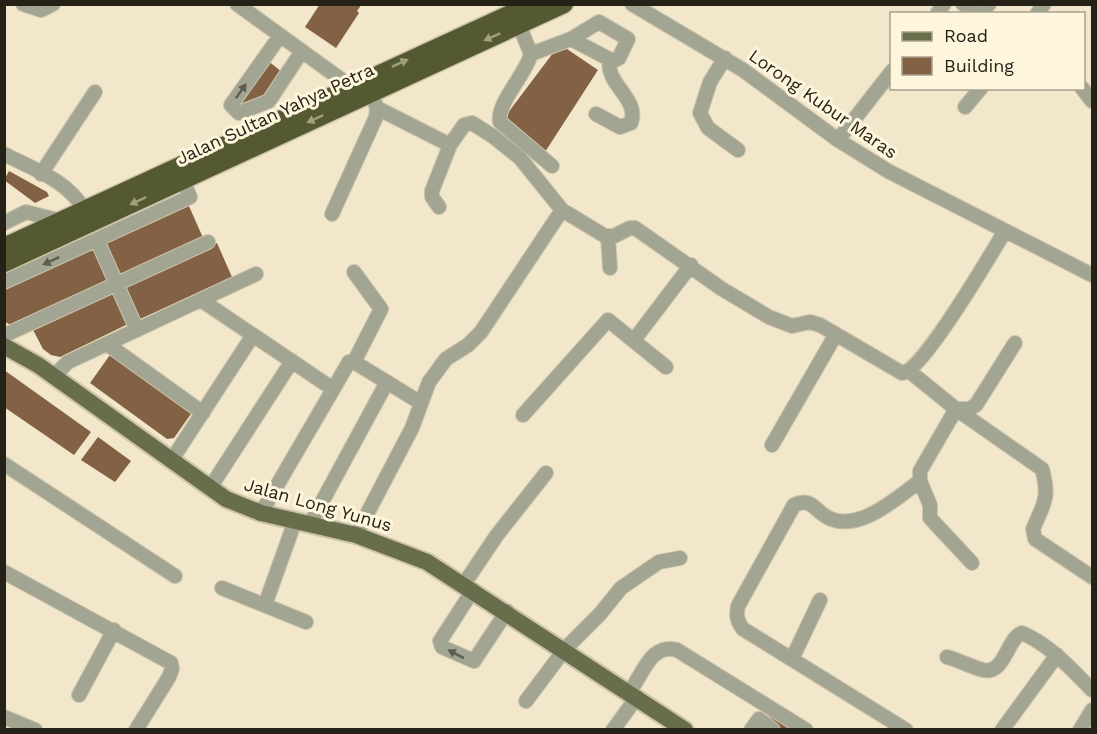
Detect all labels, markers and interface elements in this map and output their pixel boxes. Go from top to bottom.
legend [890,12,1085,90]
text: Road [944,25,988,46]
one-way arrow [484,33,501,42]
street label: Lorong Kubur Maras [745,44,901,163]
text: Building [944,55,1014,76]
street label: Jalan Sultan Yahya Petra [173,58,377,169]
one-way arrow [392,59,409,68]
one-way arrow [235,83,246,99]
one-way arrow [306,115,324,124]
one-way arrow [130,197,147,206]
one-way arrow [42,256,59,265]
street label: Jalan Long Yunus [242,473,394,536]
one-way arrow [447,650,464,659]

